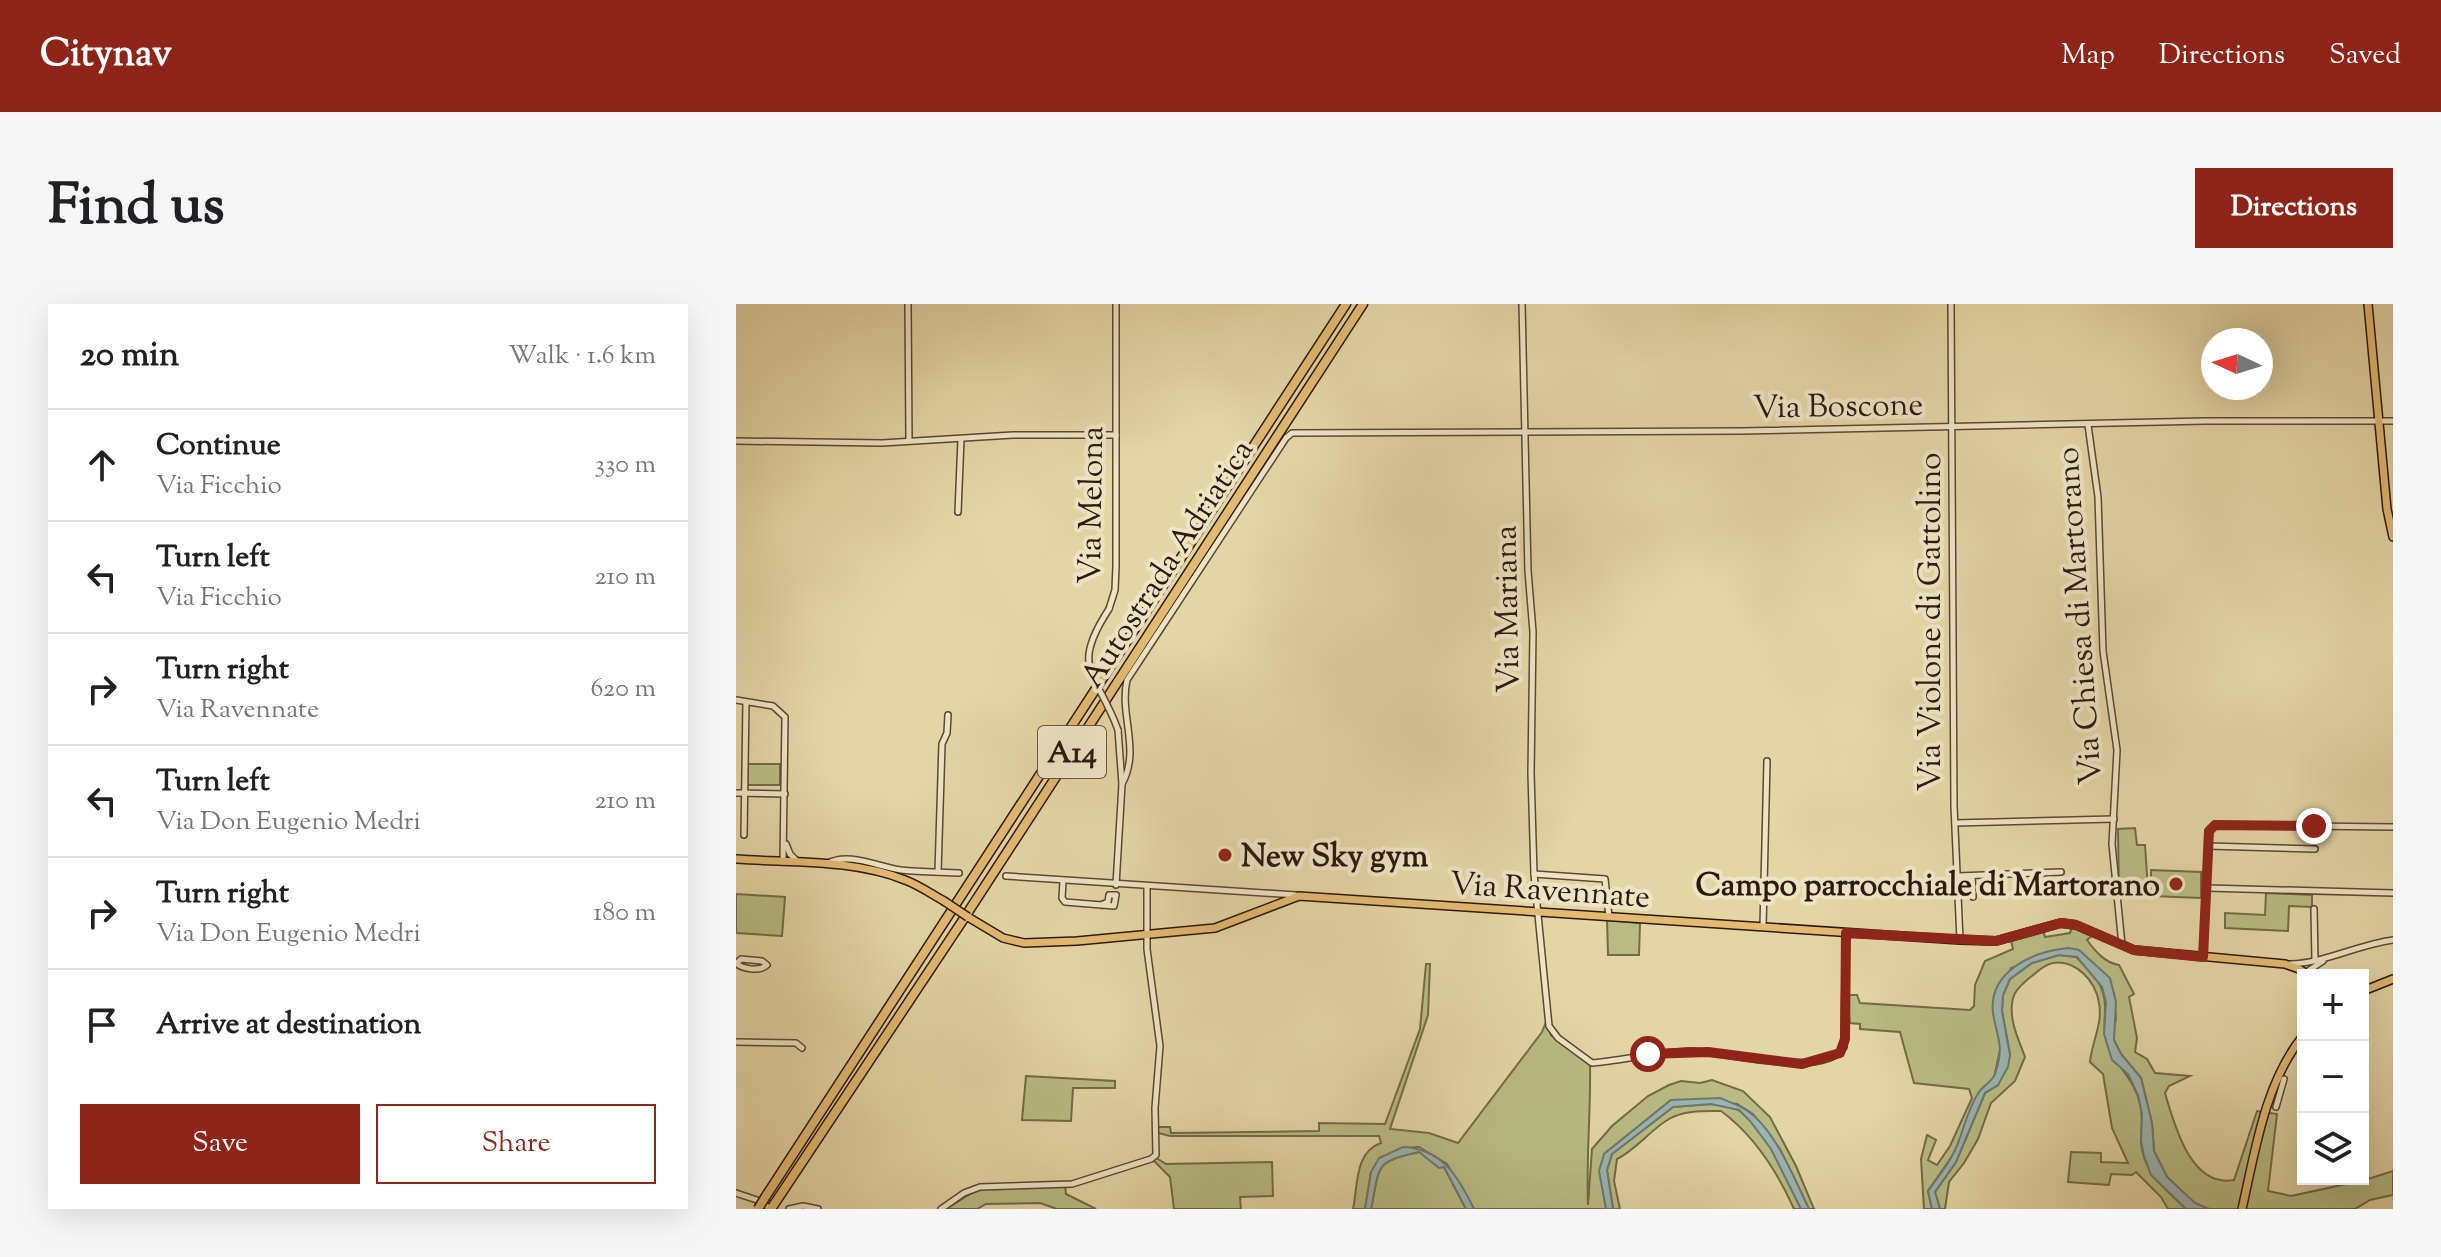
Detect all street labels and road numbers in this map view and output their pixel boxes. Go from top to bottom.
street label: Via Boscone [1753,384,1924,432]
street label: Via Melona [1069,425,1117,584]
street label: Autostrada Adriatica [1071,431,1266,698]
street label: Via Chiesa di Martorano [2046,446,2116,786]
street label: Via Violone di Gattolino [1909,452,1955,792]
street label: Via Mariana [1485,524,1533,693]
road number: A14 [1038,726,1106,778]
street label: Via Ravennate [1448,862,1652,922]

